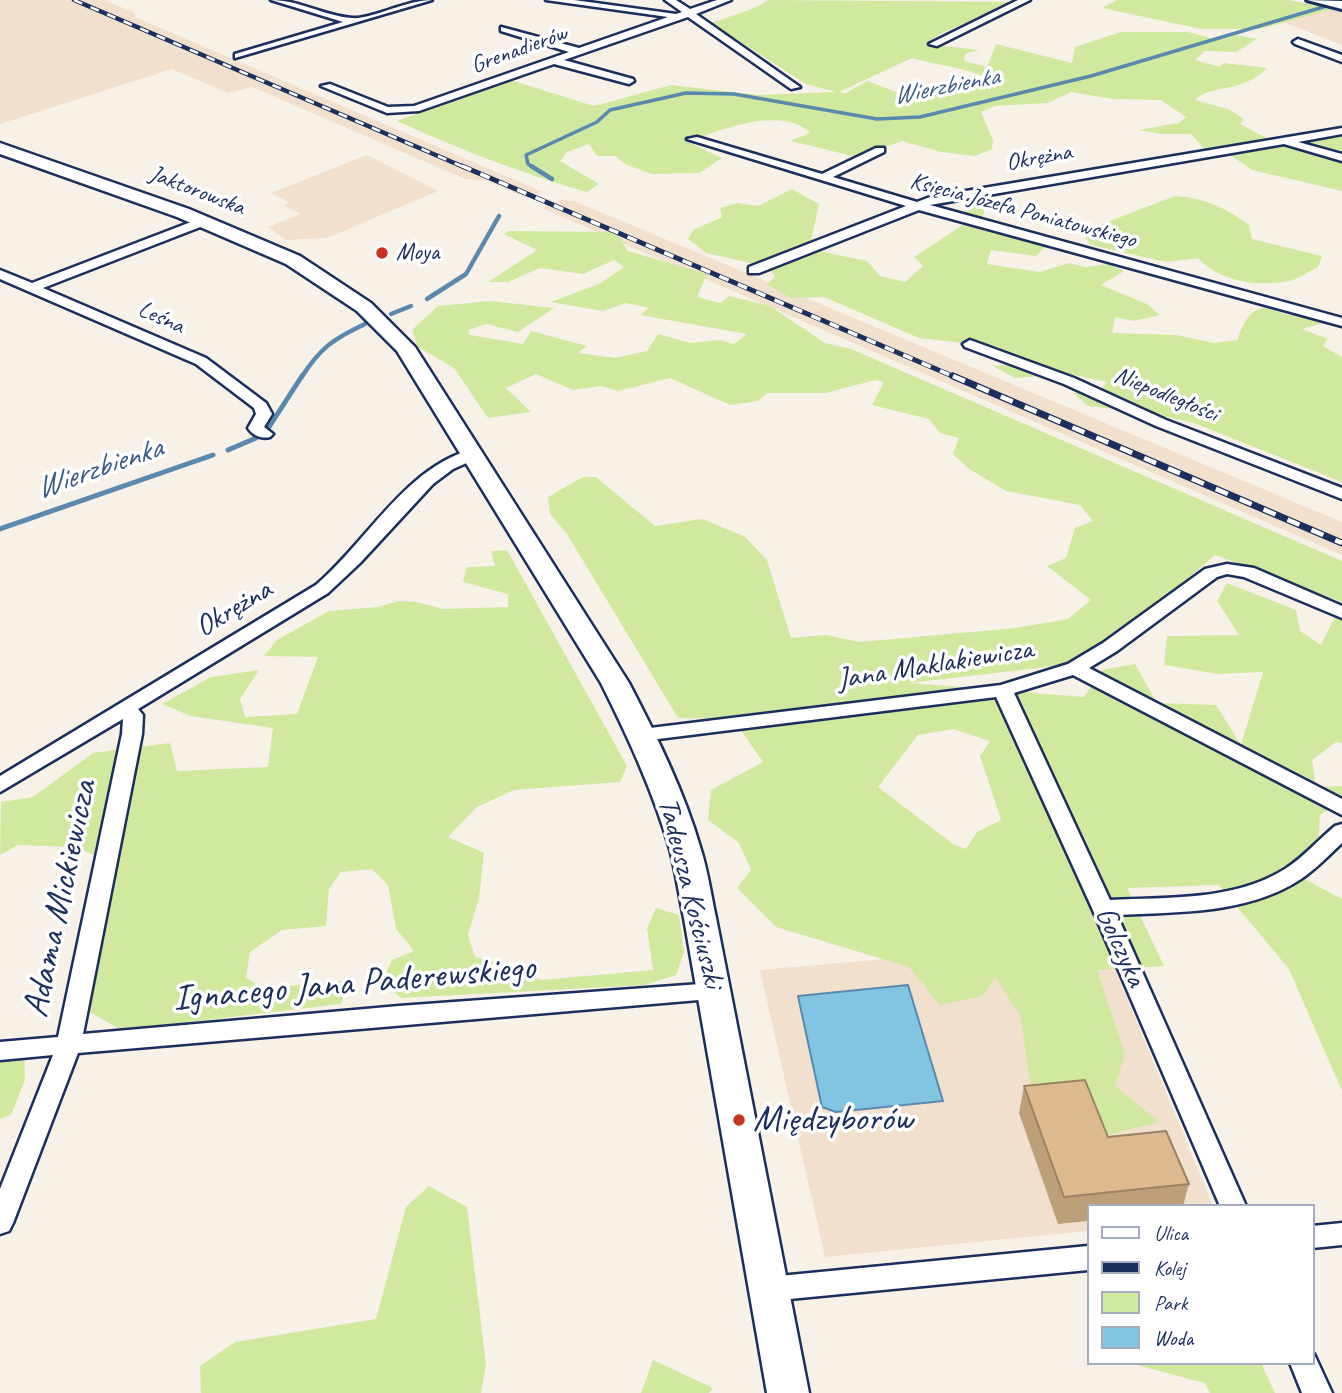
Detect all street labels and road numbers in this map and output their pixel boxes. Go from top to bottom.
street label: Grenadierów [467,19,571,81]
street label: Okrężna [1004,138,1074,178]
street label: Jaktorowska [145,160,249,222]
street label: Księcia Józefa Poniatowskiego [907,167,1139,255]
street label: Leśna [133,295,189,341]
street label: Niepodległości [1110,361,1222,429]
street label: Okrężna [189,572,279,646]
street label: Jana Maklakiewicza [835,632,1035,698]
street label: Adama Mickiewicza [14,777,108,1021]
street label: Tadeusza Kościuszki [649,794,731,992]
street label: Golczyka [1087,902,1153,992]
street label: Ignacego Jana Paderewskiego [171,946,537,1022]

